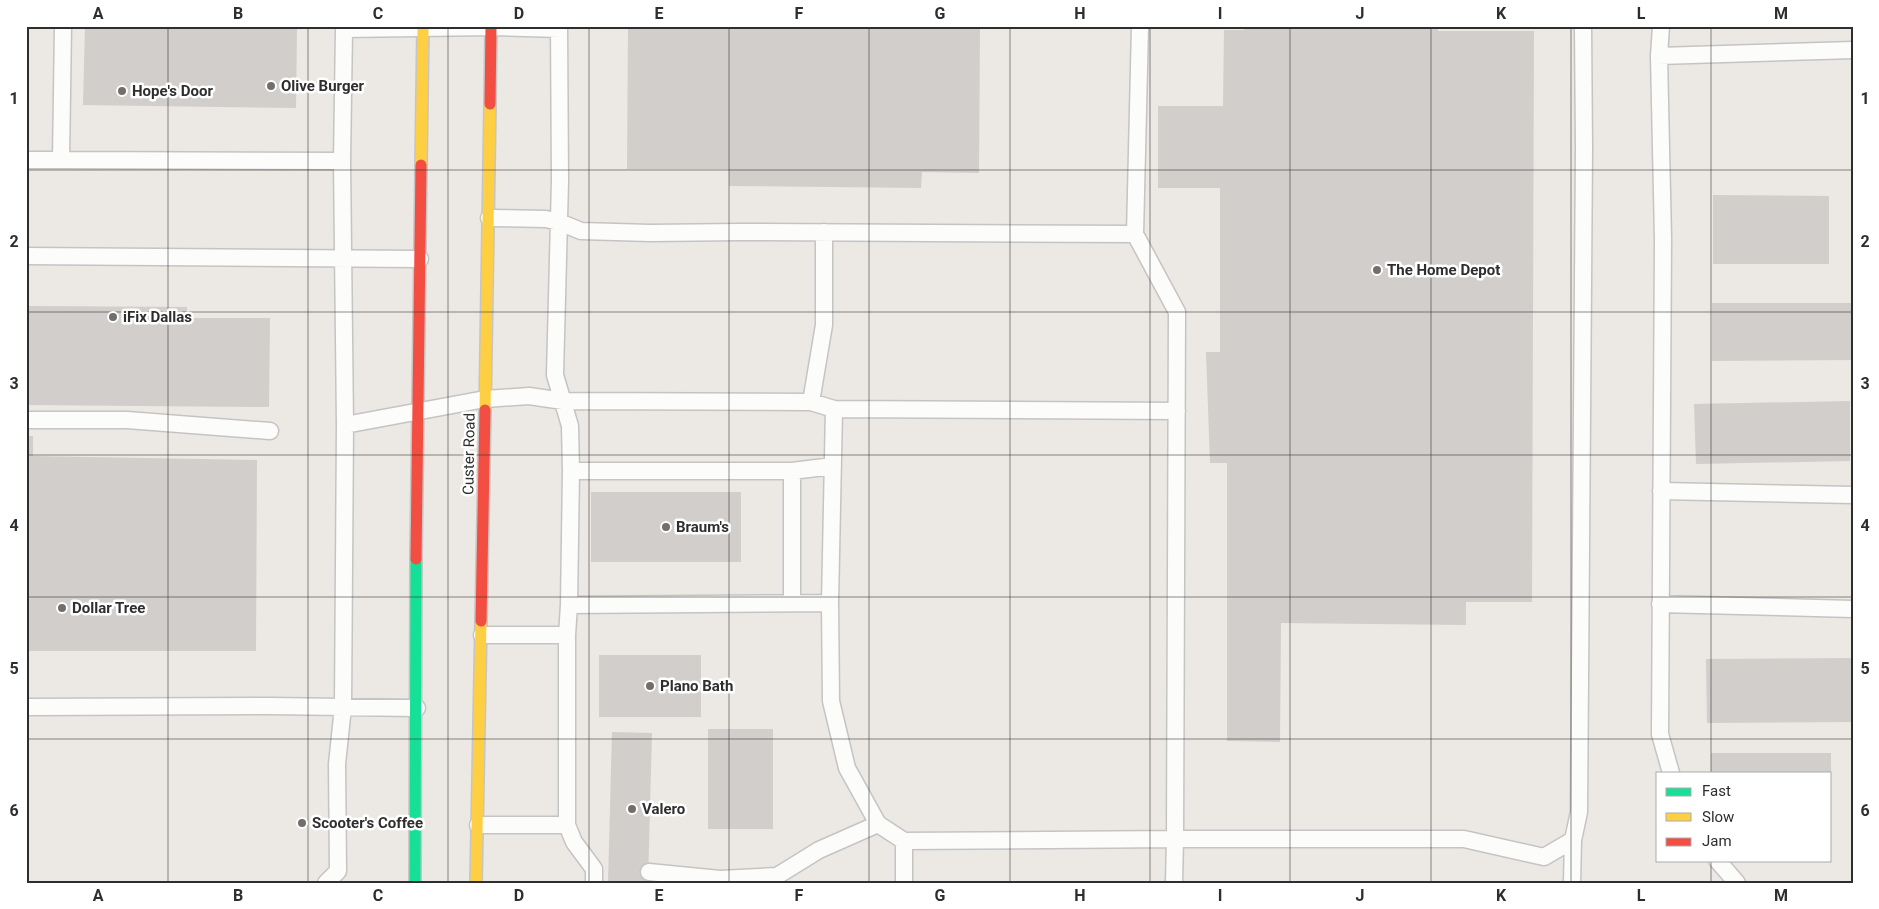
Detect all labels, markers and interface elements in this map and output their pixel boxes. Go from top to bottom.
text: A [93,4,104,23]
text: B [233,4,243,23]
text: C [373,4,383,23]
text: D [514,4,524,23]
text: E [655,4,664,23]
text: F [795,4,804,23]
text: G [935,4,946,23]
text: H [1074,4,1086,23]
text: I [1218,4,1222,23]
text: J [1356,4,1364,23]
text: K [1496,4,1507,23]
text: L [1637,4,1646,23]
text: M [1774,4,1788,23]
place label: Olive Burger [281,77,365,95]
marker: Olive Burger [265,80,277,92]
place label: Hope's Door [132,82,213,100]
marker: Hope's Door [116,85,128,97]
text: 1 [9,89,19,108]
text: 1 [1860,89,1870,108]
text: 2 [9,232,19,251]
text: 2 [1860,232,1870,251]
place label: The Home Depot [1387,261,1500,279]
marker: The Home Depot [1371,264,1383,276]
place label: iFix Dallas [123,308,192,326]
marker: iFix Dallas [107,311,119,323]
text: 3 [9,374,19,393]
text: 3 [1860,374,1870,393]
street label: Custer Road [459,413,479,495]
text: 4 [9,516,19,535]
text: 4 [1860,516,1870,535]
place label: Braum's [676,518,729,536]
marker: Braum's [660,521,672,533]
place label: Dollar Tree [72,599,145,617]
marker: Dollar Tree [56,602,68,614]
text: 5 [9,659,19,678]
text: 5 [1860,659,1870,678]
place label: Plano Bath [660,677,733,695]
marker: Plano Bath [644,680,656,692]
legend [1656,772,1832,862]
text: Fast [1702,782,1731,800]
place label: Valero [642,800,685,818]
text: 6 [9,801,19,820]
text: 6 [1860,801,1870,820]
marker: Valero [626,803,638,815]
text: Slow [1702,808,1734,826]
place label: Scooter's Coffee [312,814,423,832]
marker: Scooter's Coffee [296,817,308,829]
text: Jam [1702,832,1732,850]
text: A [93,886,104,905]
text: B [233,886,243,905]
text: C [373,886,383,905]
text: D [514,886,524,905]
text: E [655,886,664,905]
text: F [795,886,804,905]
text: G [935,886,946,905]
text: H [1074,886,1086,905]
text: I [1218,886,1222,905]
text: J [1356,886,1364,905]
text: K [1496,886,1507,905]
text: L [1637,886,1646,905]
text: M [1774,886,1788,905]

